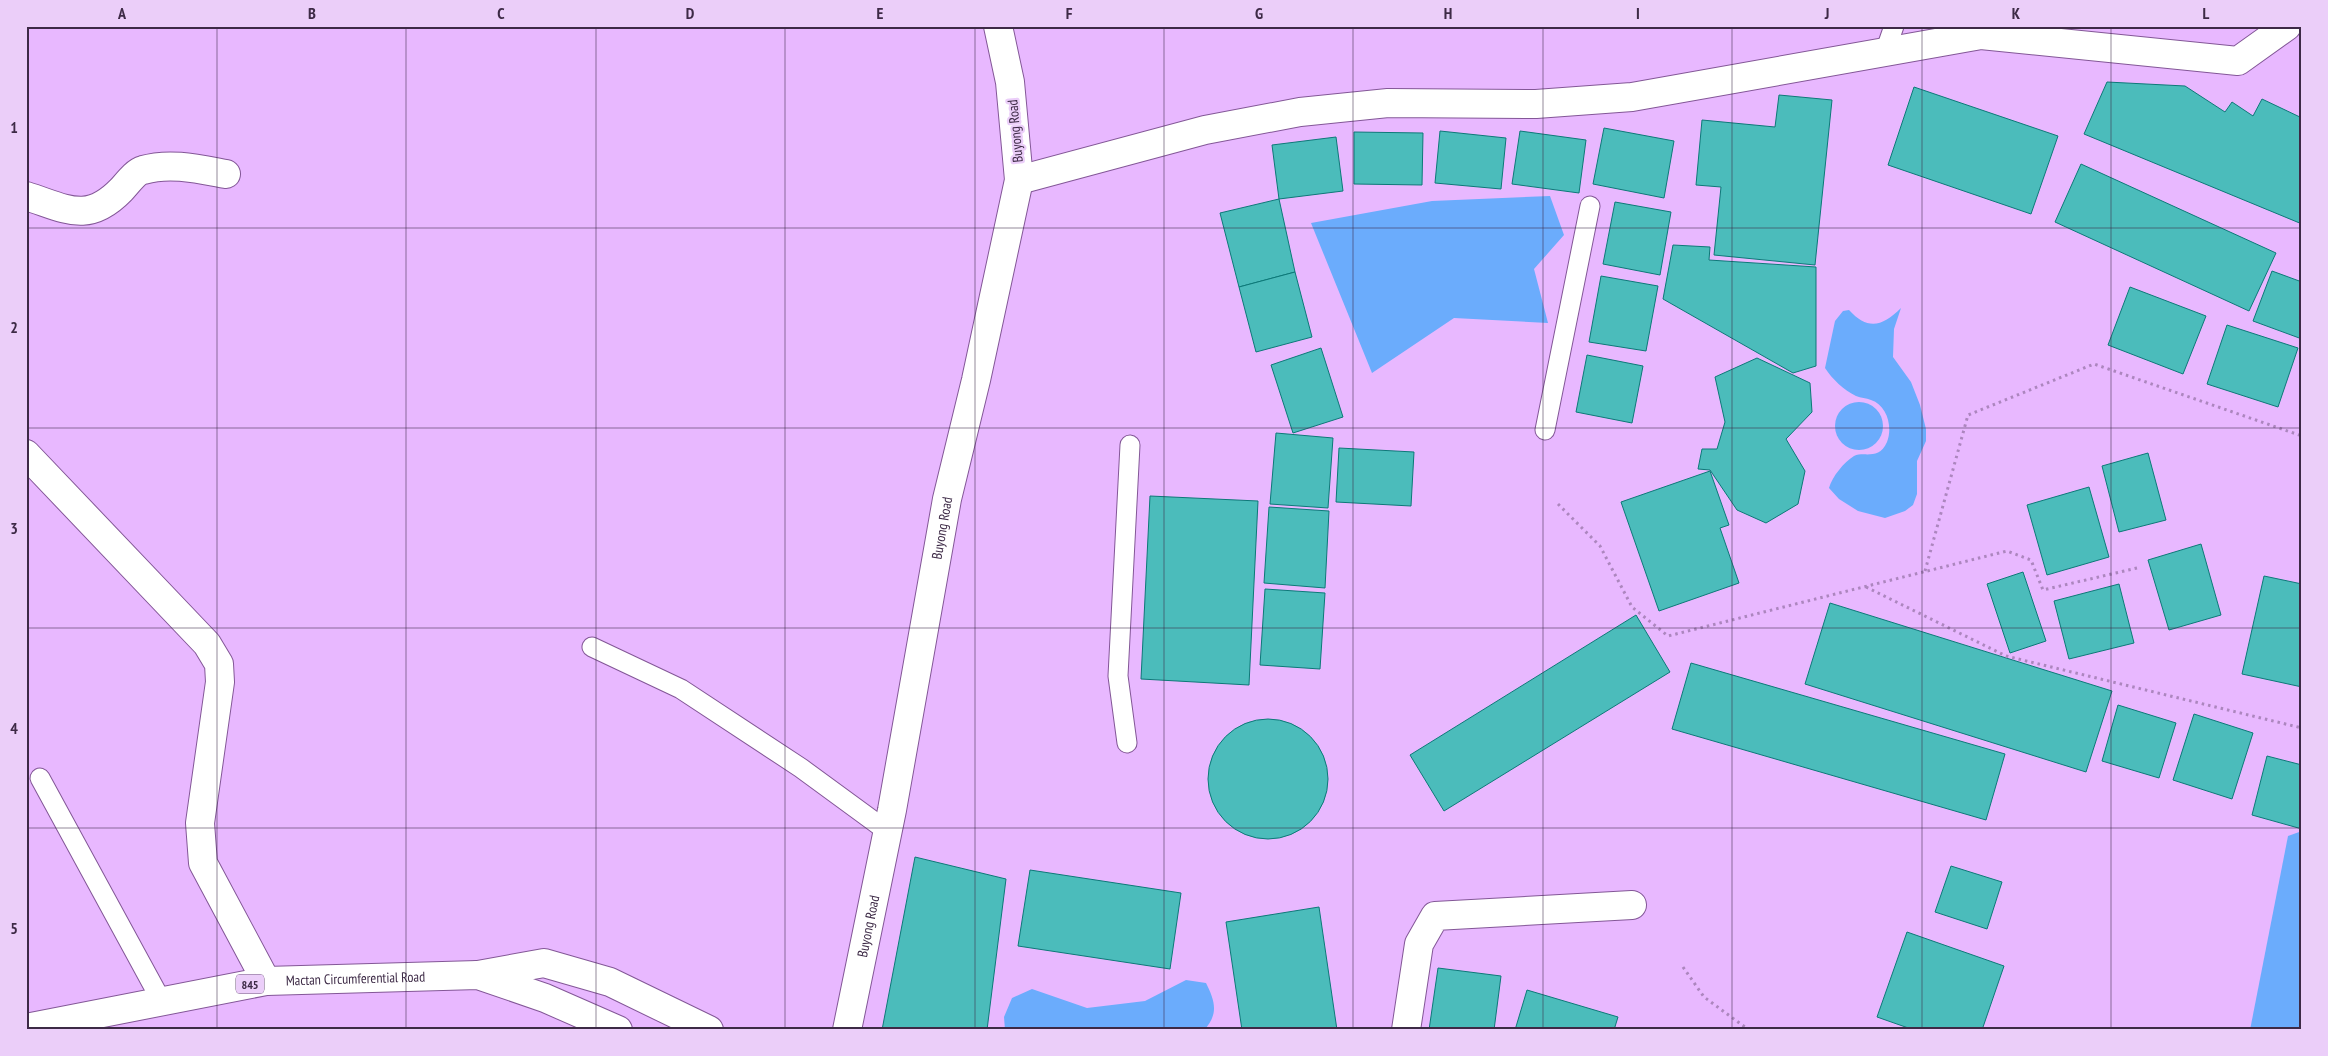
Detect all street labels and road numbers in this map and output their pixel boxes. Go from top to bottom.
street label: Buyong Road [1003,99,1027,163]
street label: Buyong Road [928,495,956,561]
street label: Buyong Road [853,893,883,959]
street label: Mactan Circumferential Road [285,968,425,989]
road number: 845 [236,974,264,994]

